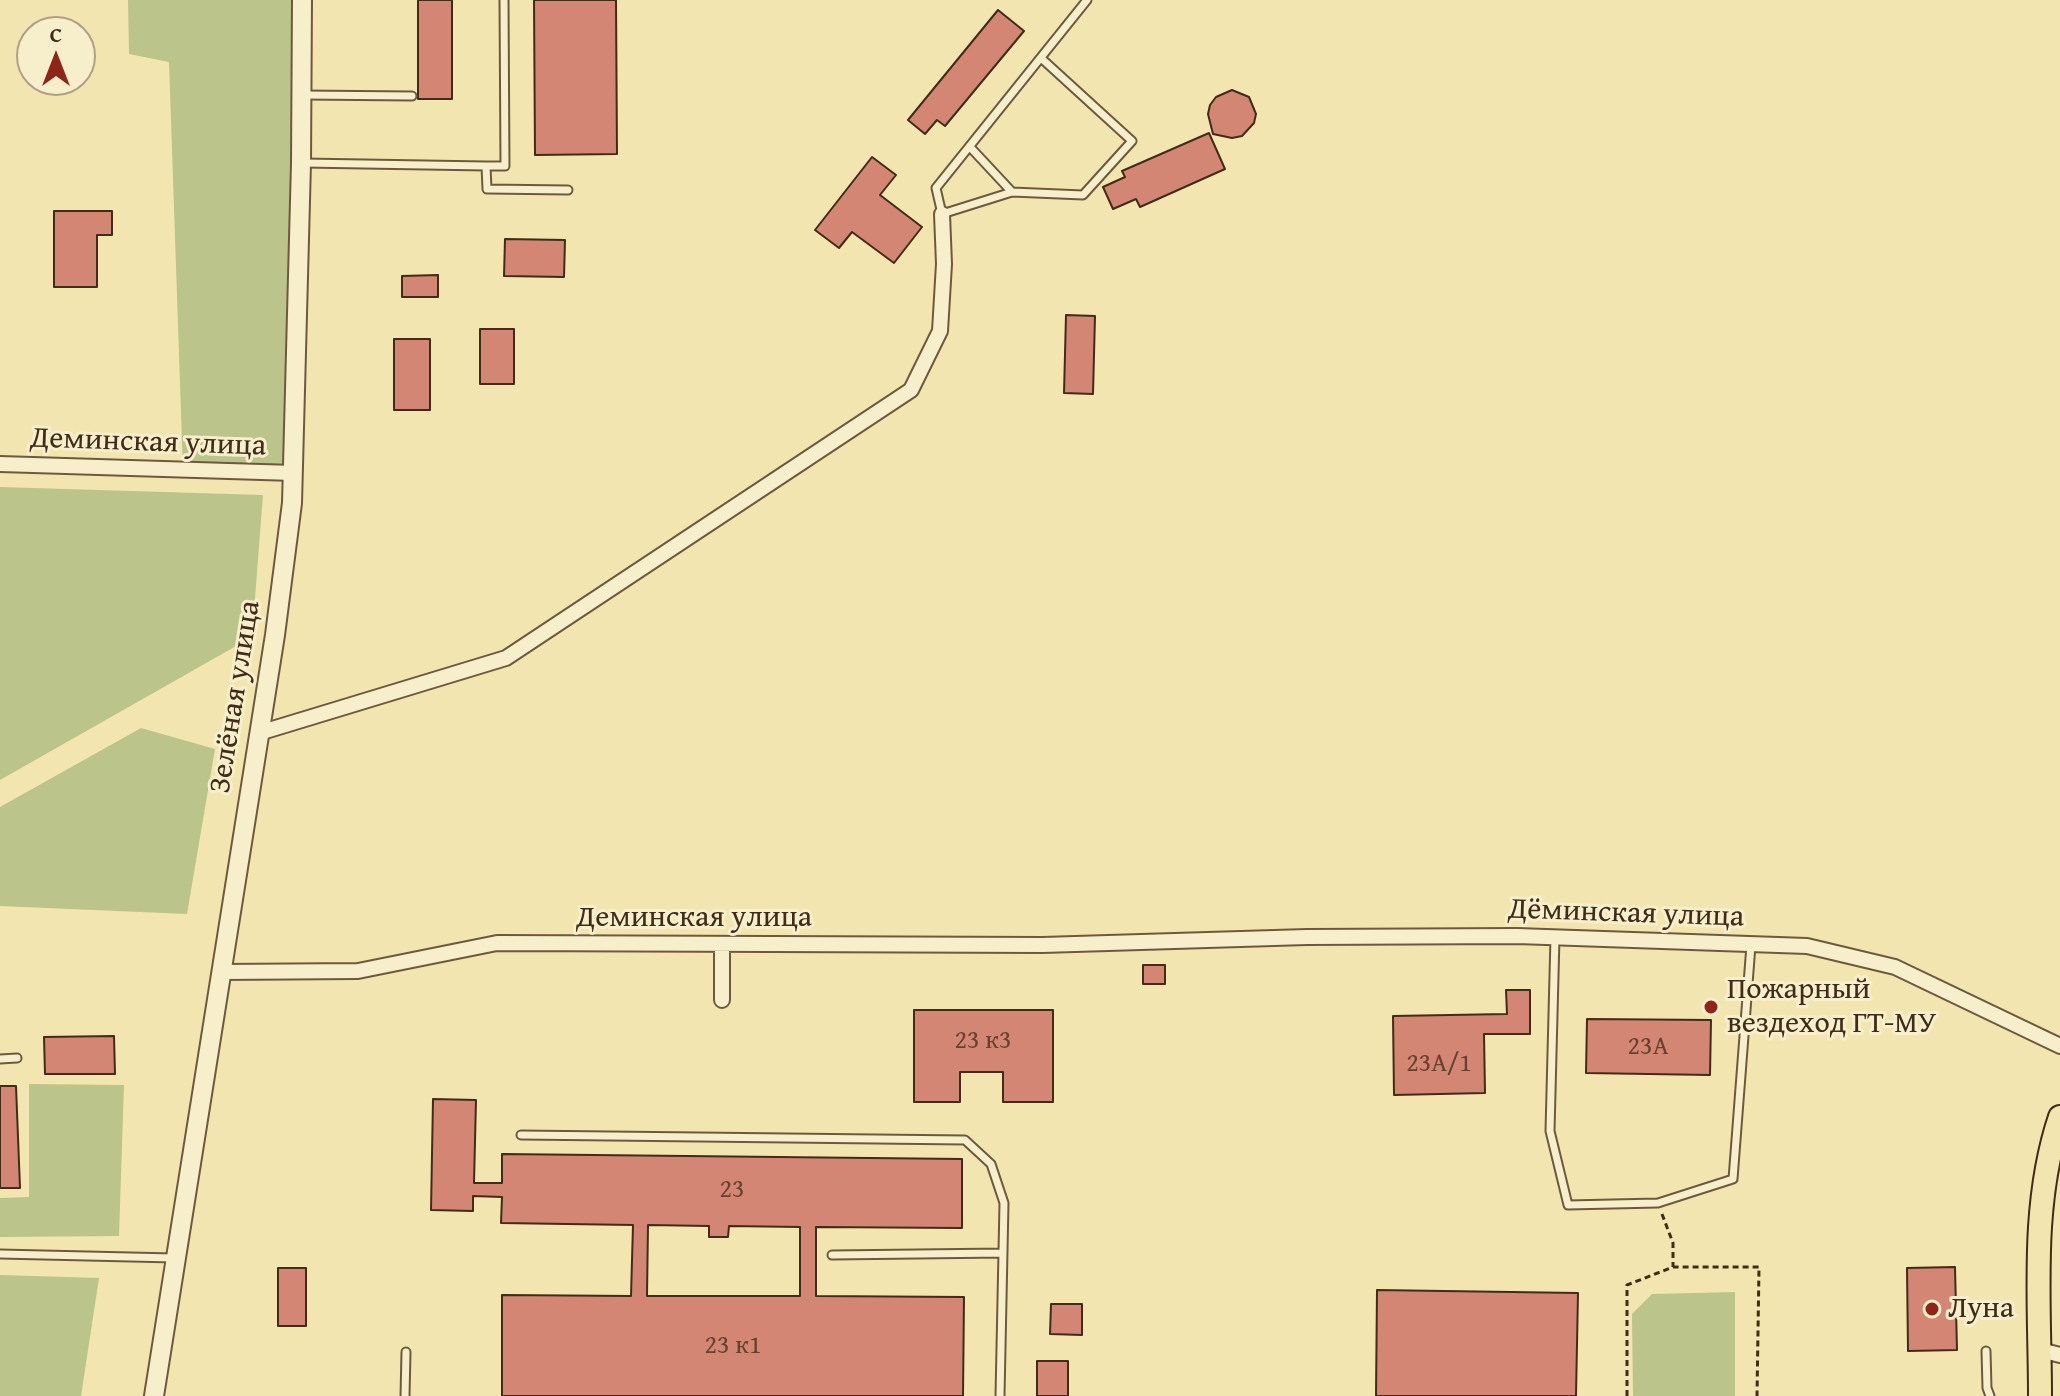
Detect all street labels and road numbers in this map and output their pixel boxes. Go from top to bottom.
street label: Деминская улица [29,421,267,465]
street label: Зелёная улица [203,598,269,796]
street label: Дёминская улица [1507,892,1745,936]
street label: Деминская улица [576,900,812,936]

